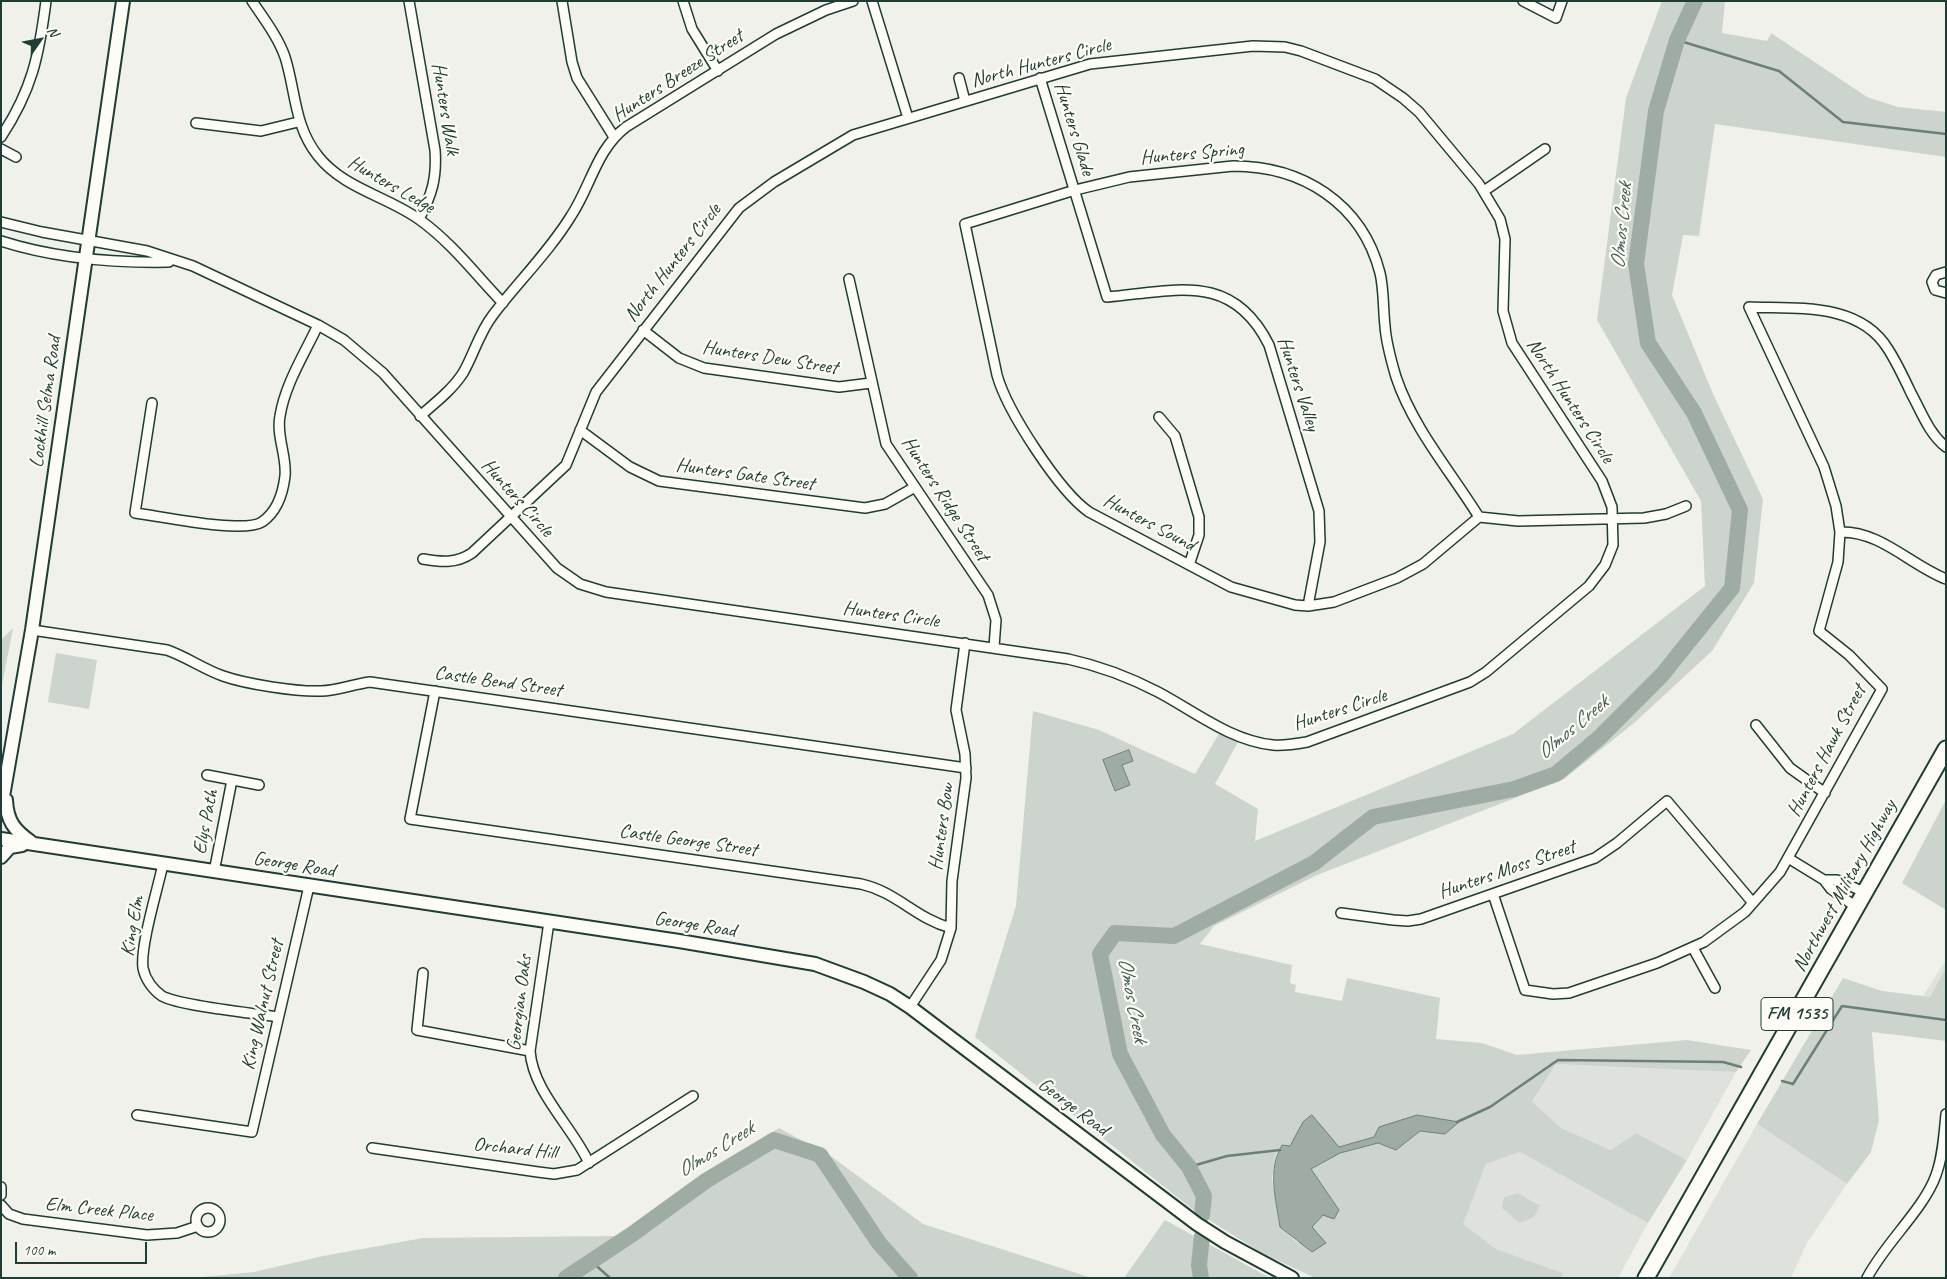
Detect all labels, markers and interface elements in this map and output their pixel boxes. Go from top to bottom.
north arrow [15,15,65,65]
text: N [44,23,62,40]
street label: Hunters Breeze Street [608,25,748,127]
street label: North Hunters Circle [968,33,1114,93]
street label: Hunters Walk [426,61,464,157]
street label: Hunters Glade [1048,80,1100,178]
street label: Hunters Spring [1139,138,1245,170]
street label: Hunters Ledge [343,151,439,219]
water label: Olmos Creek [1606,182,1638,270]
street label: North Hunters Circle [619,199,727,327]
street label: Hunters Valley [1272,334,1324,434]
street label: North Hunters Circle [1521,334,1619,468]
street label: Lockhill Selma Road [25,335,67,469]
street label: Hunters Dew Street [701,335,839,381]
street label: Hunters Ridge Street [896,432,994,566]
street label: Hunters Gate Street [674,453,816,497]
street label: Hunters Circle [476,454,558,542]
street label: Hunters Sound [1099,489,1199,557]
street label: Hunters Circle [841,596,941,634]
street label: Castle Bend Street [433,661,563,703]
street label: Hunters Hawk Street [1782,681,1872,821]
street label: Hunters Circle [1290,684,1390,736]
water label: Olmos Creek [1532,691,1614,765]
street label: Hunters Bow [924,782,960,872]
street label: Elys Path [188,788,224,856]
street label: Northwest Military Highway [1788,796,1902,976]
street label: Castle George Street [618,819,758,863]
street label: Hunters Moss Street [1435,835,1579,905]
street label: George Road [251,847,337,883]
street label: King Elm [116,894,150,958]
street label: George Road [652,907,738,943]
street label: King Walnut Street [236,938,290,1072]
street label: Georgian Oaks [502,954,538,1052]
water label: Olmos Creek [1111,956,1153,1044]
road number: FM 1535 [1761,998,1833,1030]
street label: George Road [1033,1073,1113,1141]
water label: Olmos Creek [673,1117,759,1183]
street label: Orchard Hill [472,1133,558,1165]
street label: Elm Creek Place [44,1192,154,1228]
scale bar [18,1232,150,1264]
text: 100 m [23,1241,55,1260]

